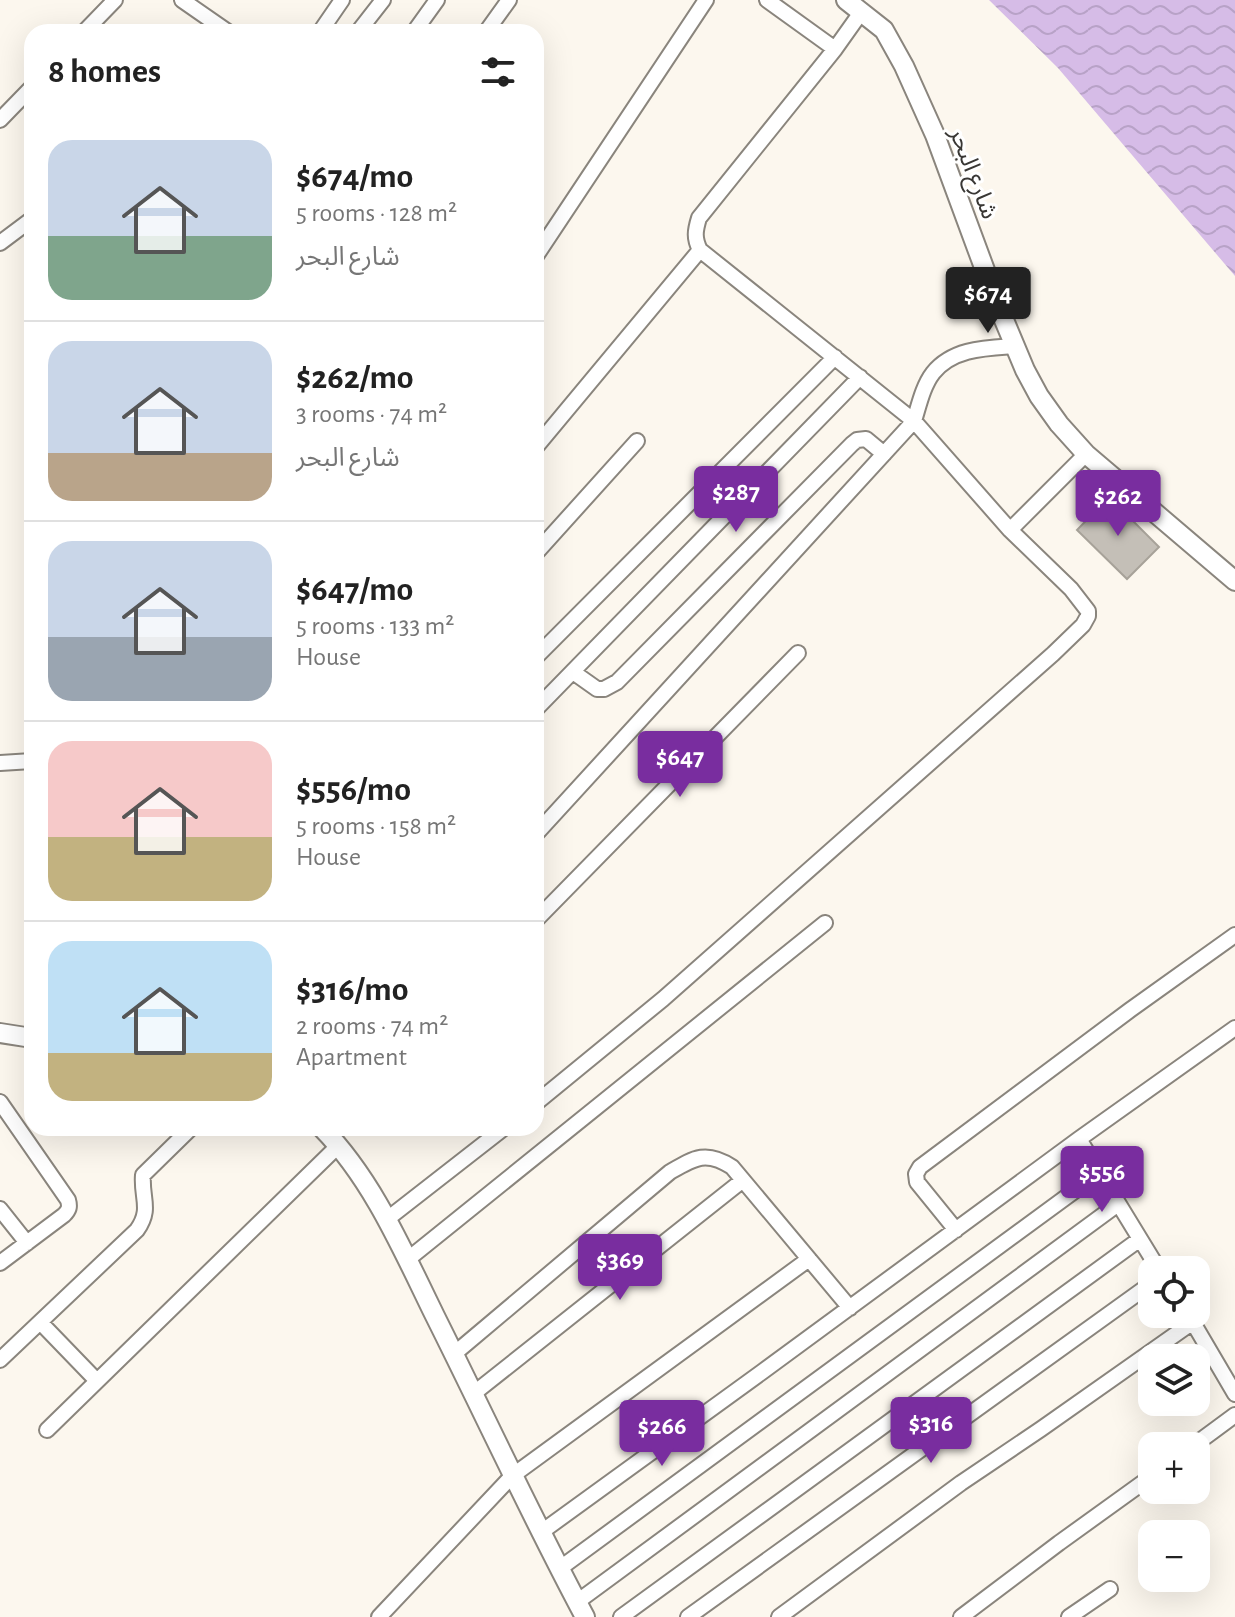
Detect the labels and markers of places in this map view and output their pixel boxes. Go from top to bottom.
pin: $674 [941,267,1035,335]
pin: $287 [689,466,783,534]
pin: $262 [1071,470,1165,538]
pin: $647 [633,731,727,799]
pin: $556 [1055,1146,1149,1214]
pin: $369 [573,1234,667,1302]
pin: $316 [884,1397,978,1465]
pin: $266 [615,1400,709,1468]

